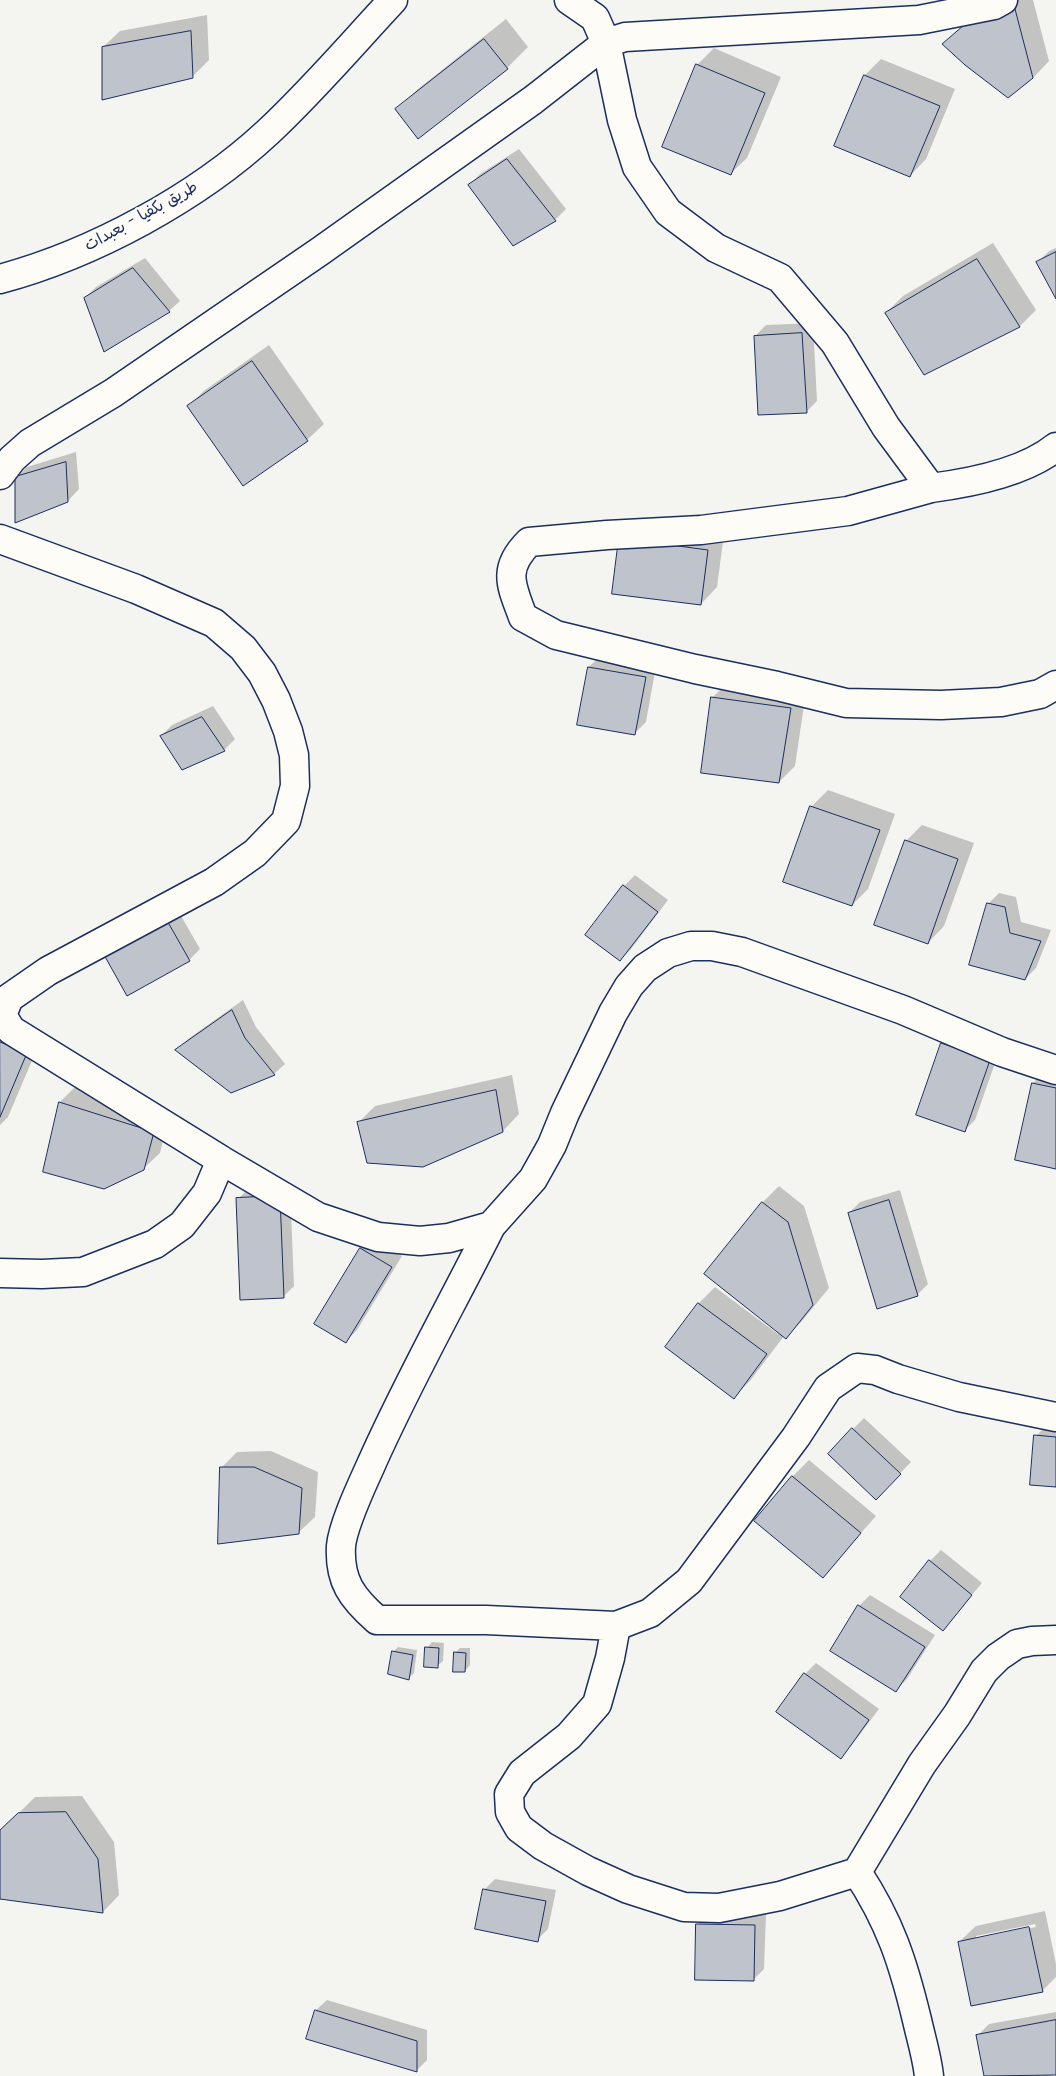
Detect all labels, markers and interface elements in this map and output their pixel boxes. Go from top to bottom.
street label: طريق بكفيا - بعبدات [81,177,201,255]

